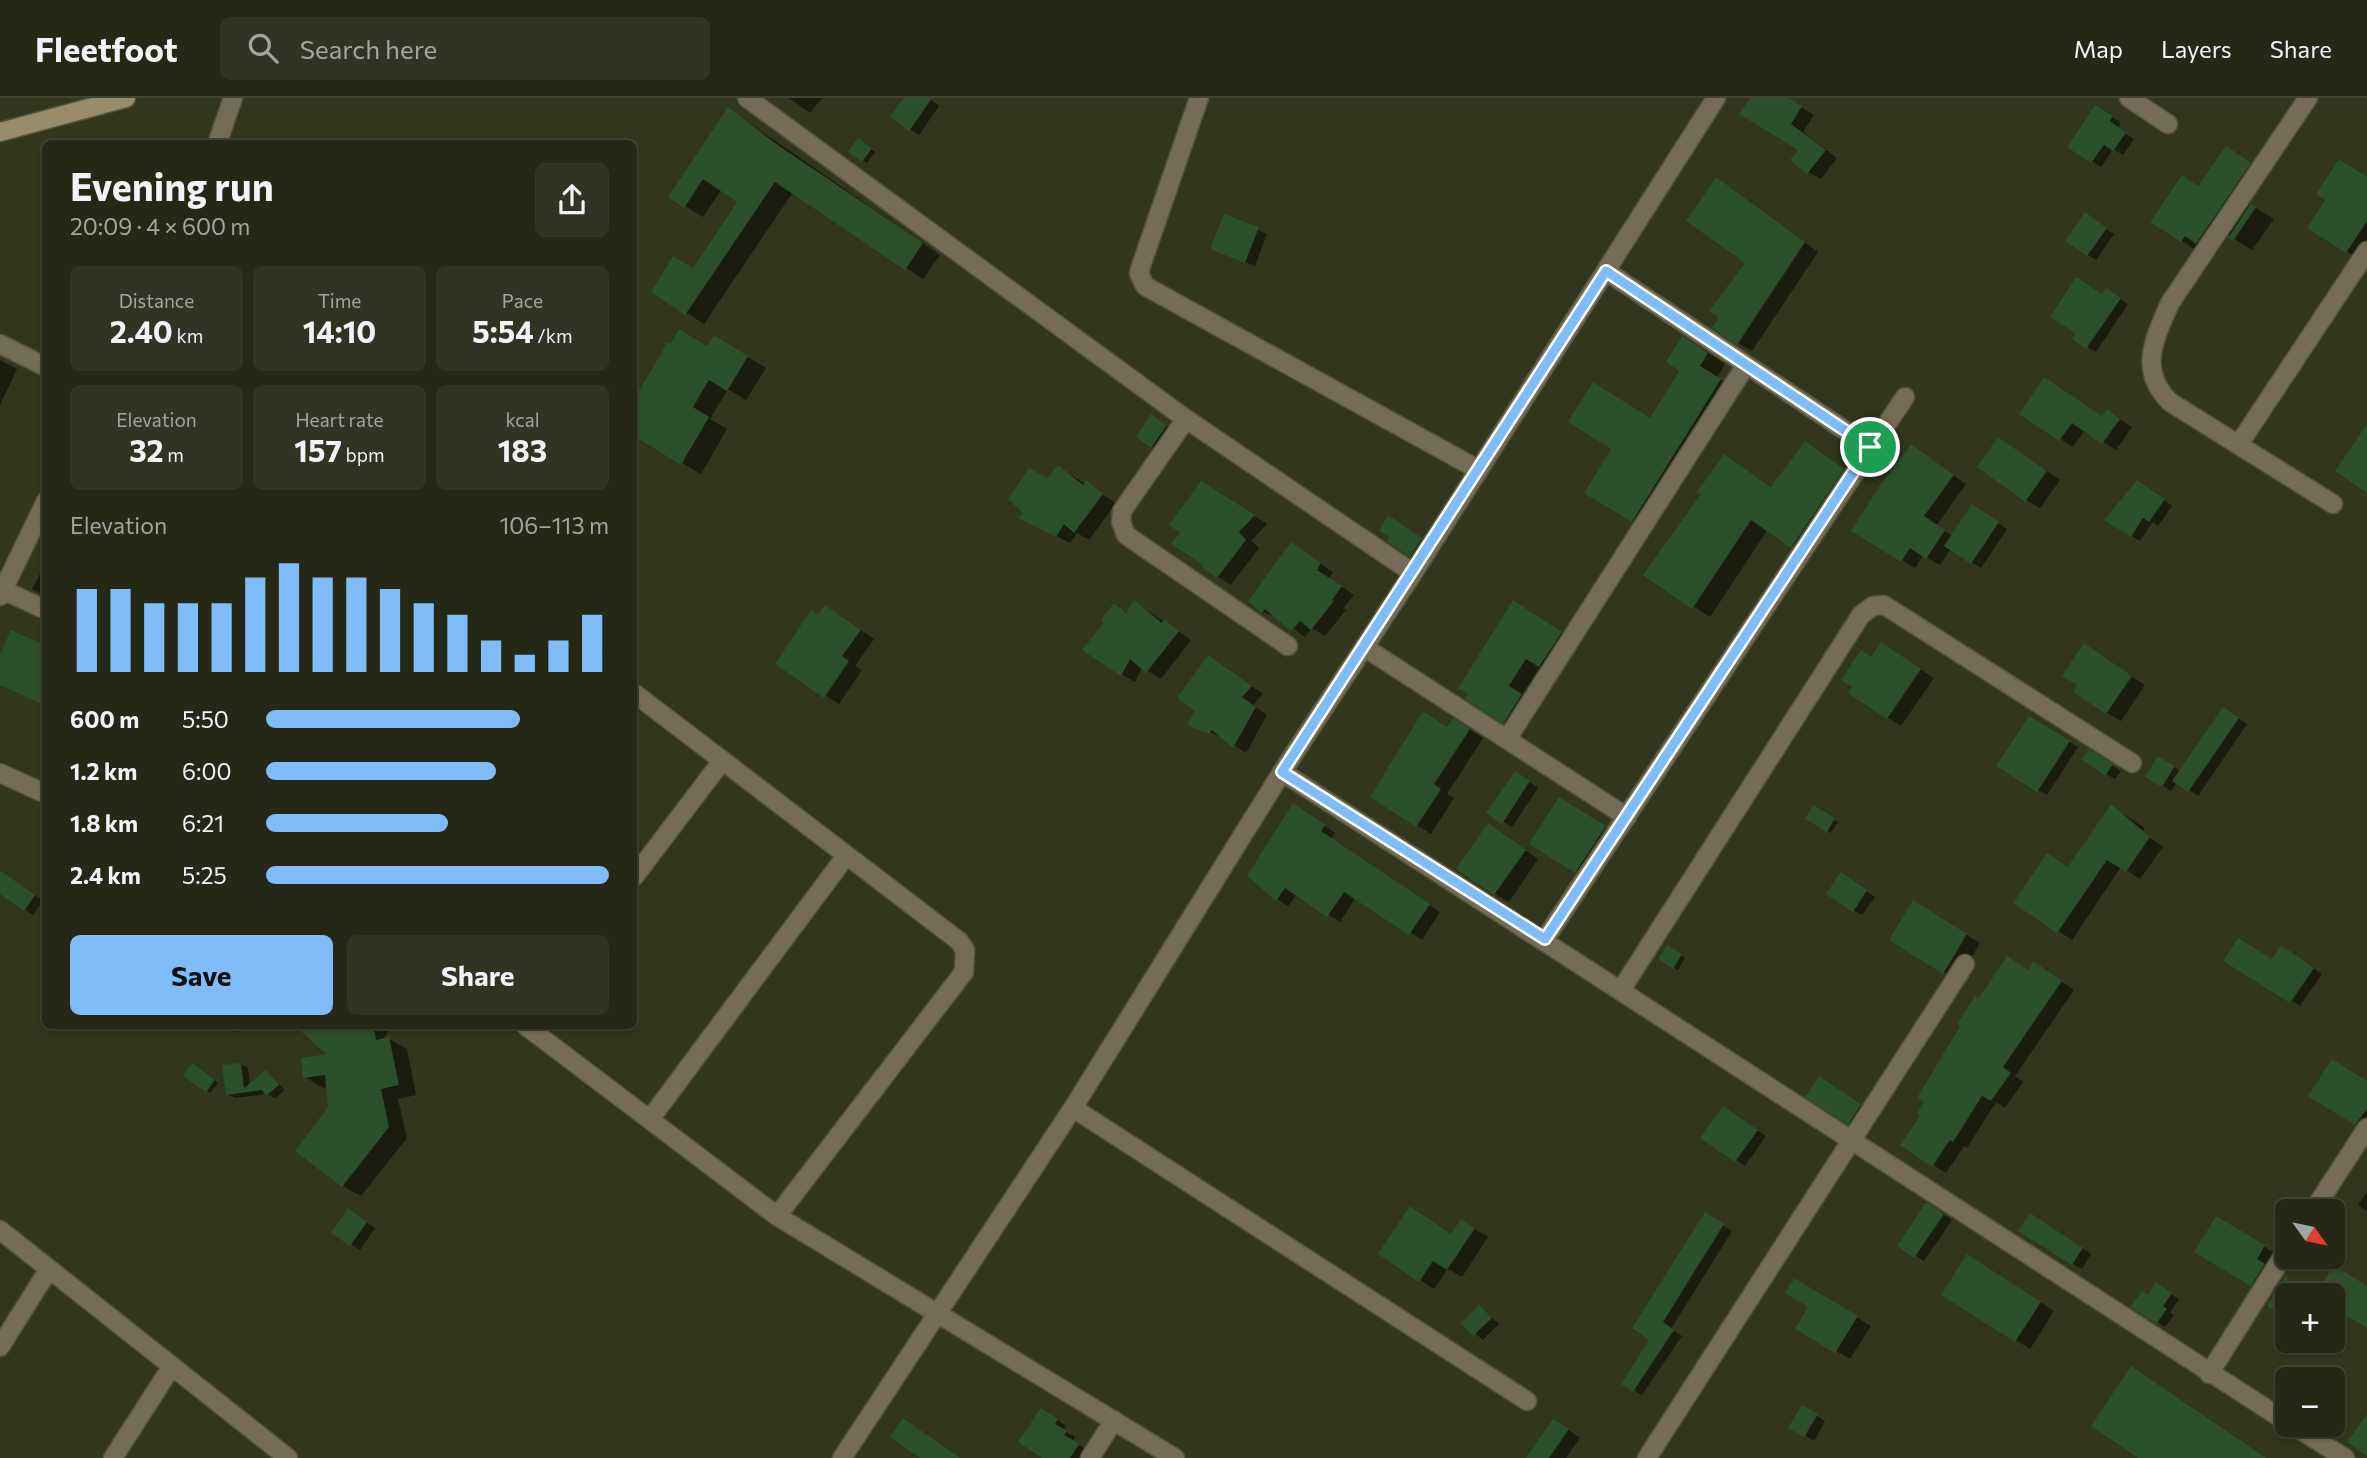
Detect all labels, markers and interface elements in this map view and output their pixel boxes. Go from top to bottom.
search box [220,17,710,80]
text: Fleetfoot [35,28,178,69]
icon: search [244,29,282,67]
text: Search here [300,33,437,64]
text: Map [2074,34,2123,63]
text: Layers [2161,34,2232,63]
text: Share [2270,34,2332,63]
text: Evening run [70,162,274,209]
button: share [535,163,609,237]
text: 20:09 · 4 × 600 m [70,212,250,240]
text: Distance [119,289,194,312]
text: Time [318,289,361,312]
text: Pace [502,289,543,312]
text: 2.40 [110,312,173,349]
text: 14:10 [303,312,376,349]
text: 5:54 [472,312,534,349]
text: km [173,324,203,347]
text: /km [534,324,573,347]
text: Elevation [116,408,197,431]
text: Heart rate [295,408,384,431]
text: kcal [505,408,540,431]
pin [1840,417,1900,477]
icon: arrive [1851,428,1889,466]
text: 32 [129,431,164,468]
text: 157 [294,431,342,468]
text: 183 [498,431,547,468]
text: m [164,443,184,466]
text: bpm [342,443,385,466]
text: Elevation [70,511,167,539]
text: 106–113 m [499,511,609,539]
text: 600 m [70,705,139,733]
text: 5:50 [182,705,229,733]
text: 1.2 km [70,757,137,785]
text: 6:00 [182,757,231,785]
text: 1.8 km [70,809,138,837]
text: 6:21 [182,809,224,837]
text: 2.4 km [70,861,141,889]
text: 5:25 [182,861,227,889]
button: Save [70,935,333,1015]
button: Share [347,935,609,1015]
north arrow [2275,1199,2345,1269]
map controls [2275,1199,2345,1437]
button: + [2275,1283,2345,1353]
button: − [2275,1367,2345,1437]

